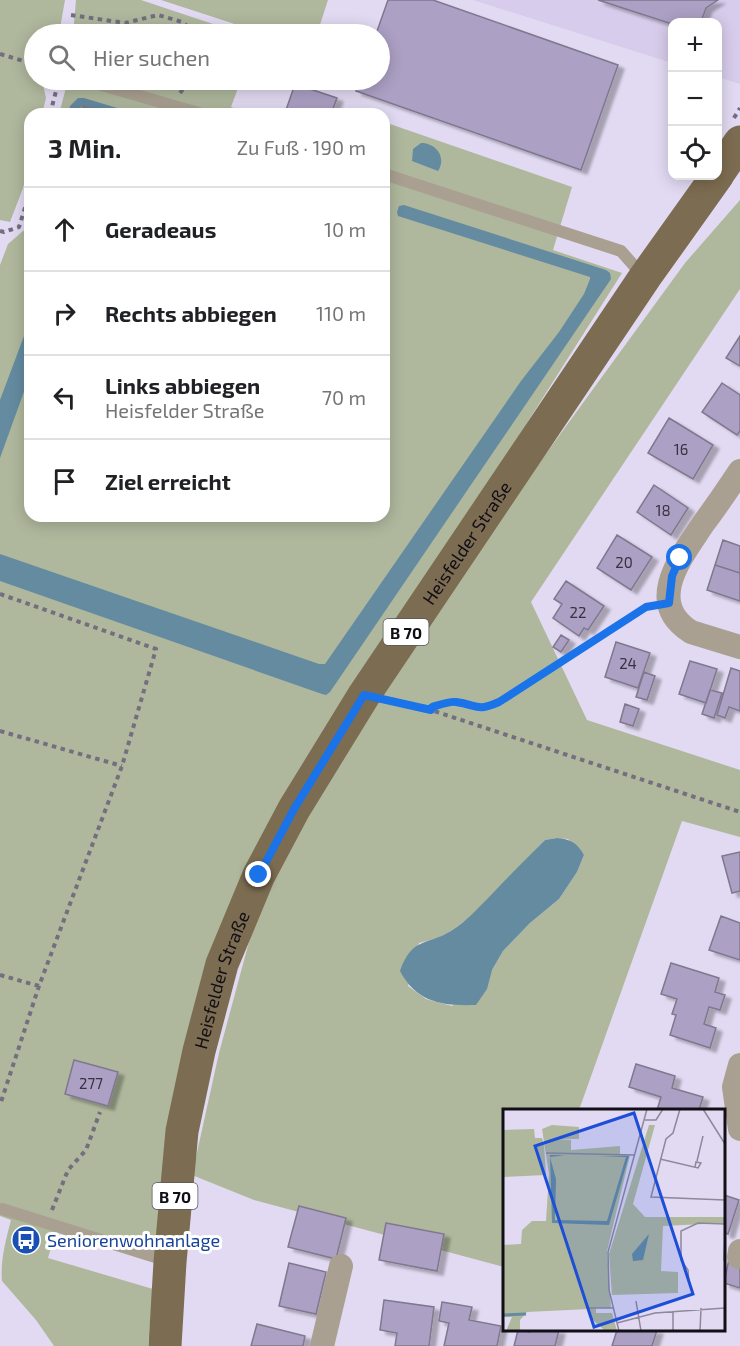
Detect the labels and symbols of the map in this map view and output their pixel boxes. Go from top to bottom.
house number: 16 [674,440,688,458]
street label: Heisfelder Straße [417,477,516,608]
house number: 18 [655,501,671,519]
route start [666,544,692,570]
house number: 20 [615,553,633,571]
house number: 22 [570,603,586,621]
road number: B 70 [384,619,428,645]
house number: 24 [619,654,637,672]
route end [245,861,271,887]
street label: Heisfelder Straße [189,908,254,1051]
house number: 277 [79,1074,103,1092]
inset map [503,1109,725,1331]
road number: B 70 [152,1183,198,1209]
bus stop icon: Seniorenwohnanlage [10,1224,42,1256]
place label: Seniorenwohnanlage [47,1229,220,1251]

